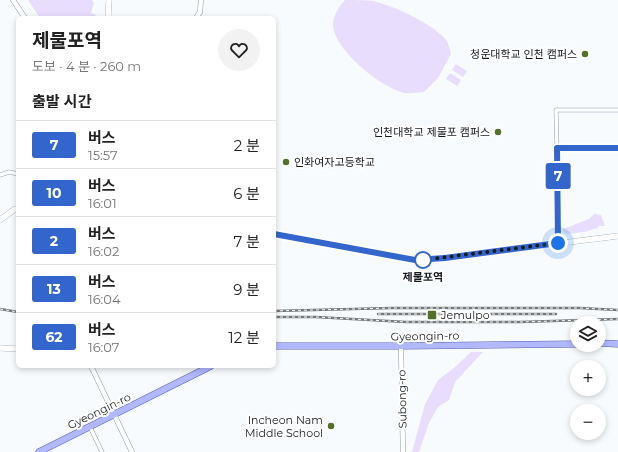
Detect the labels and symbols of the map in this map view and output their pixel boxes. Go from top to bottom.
place label: 청운대학교 인천 캠퍼스 [470,47,577,61]
marker: 청운대학교 인천 캠퍼스 [580,49,590,59]
place label: 인천대학교 제물포 캠퍼스 [373,125,490,139]
marker: 인천대학교 제물포 캠퍼스 [493,127,503,137]
place label: 인화여자고등학교 [294,155,375,169]
marker: 인화여자고등학교 [281,157,291,167]
line badge: 7 [545,163,571,189]
your location [548,233,568,253]
marker: 제물포역 [414,251,432,269]
place label: 제물포역 [403,270,443,284]
place label: Jemulpo [440,308,490,322]
marker: Jemulpo [426,309,438,321]
street label: Gyeongin-ro [391,328,460,344]
street label: Subong-ro [394,369,410,429]
street label: Gyeongin-ro [65,390,133,432]
place label: Incheon Nam Middle School [245,413,323,440]
marker: Incheon Nam Middle School [326,421,336,431]

